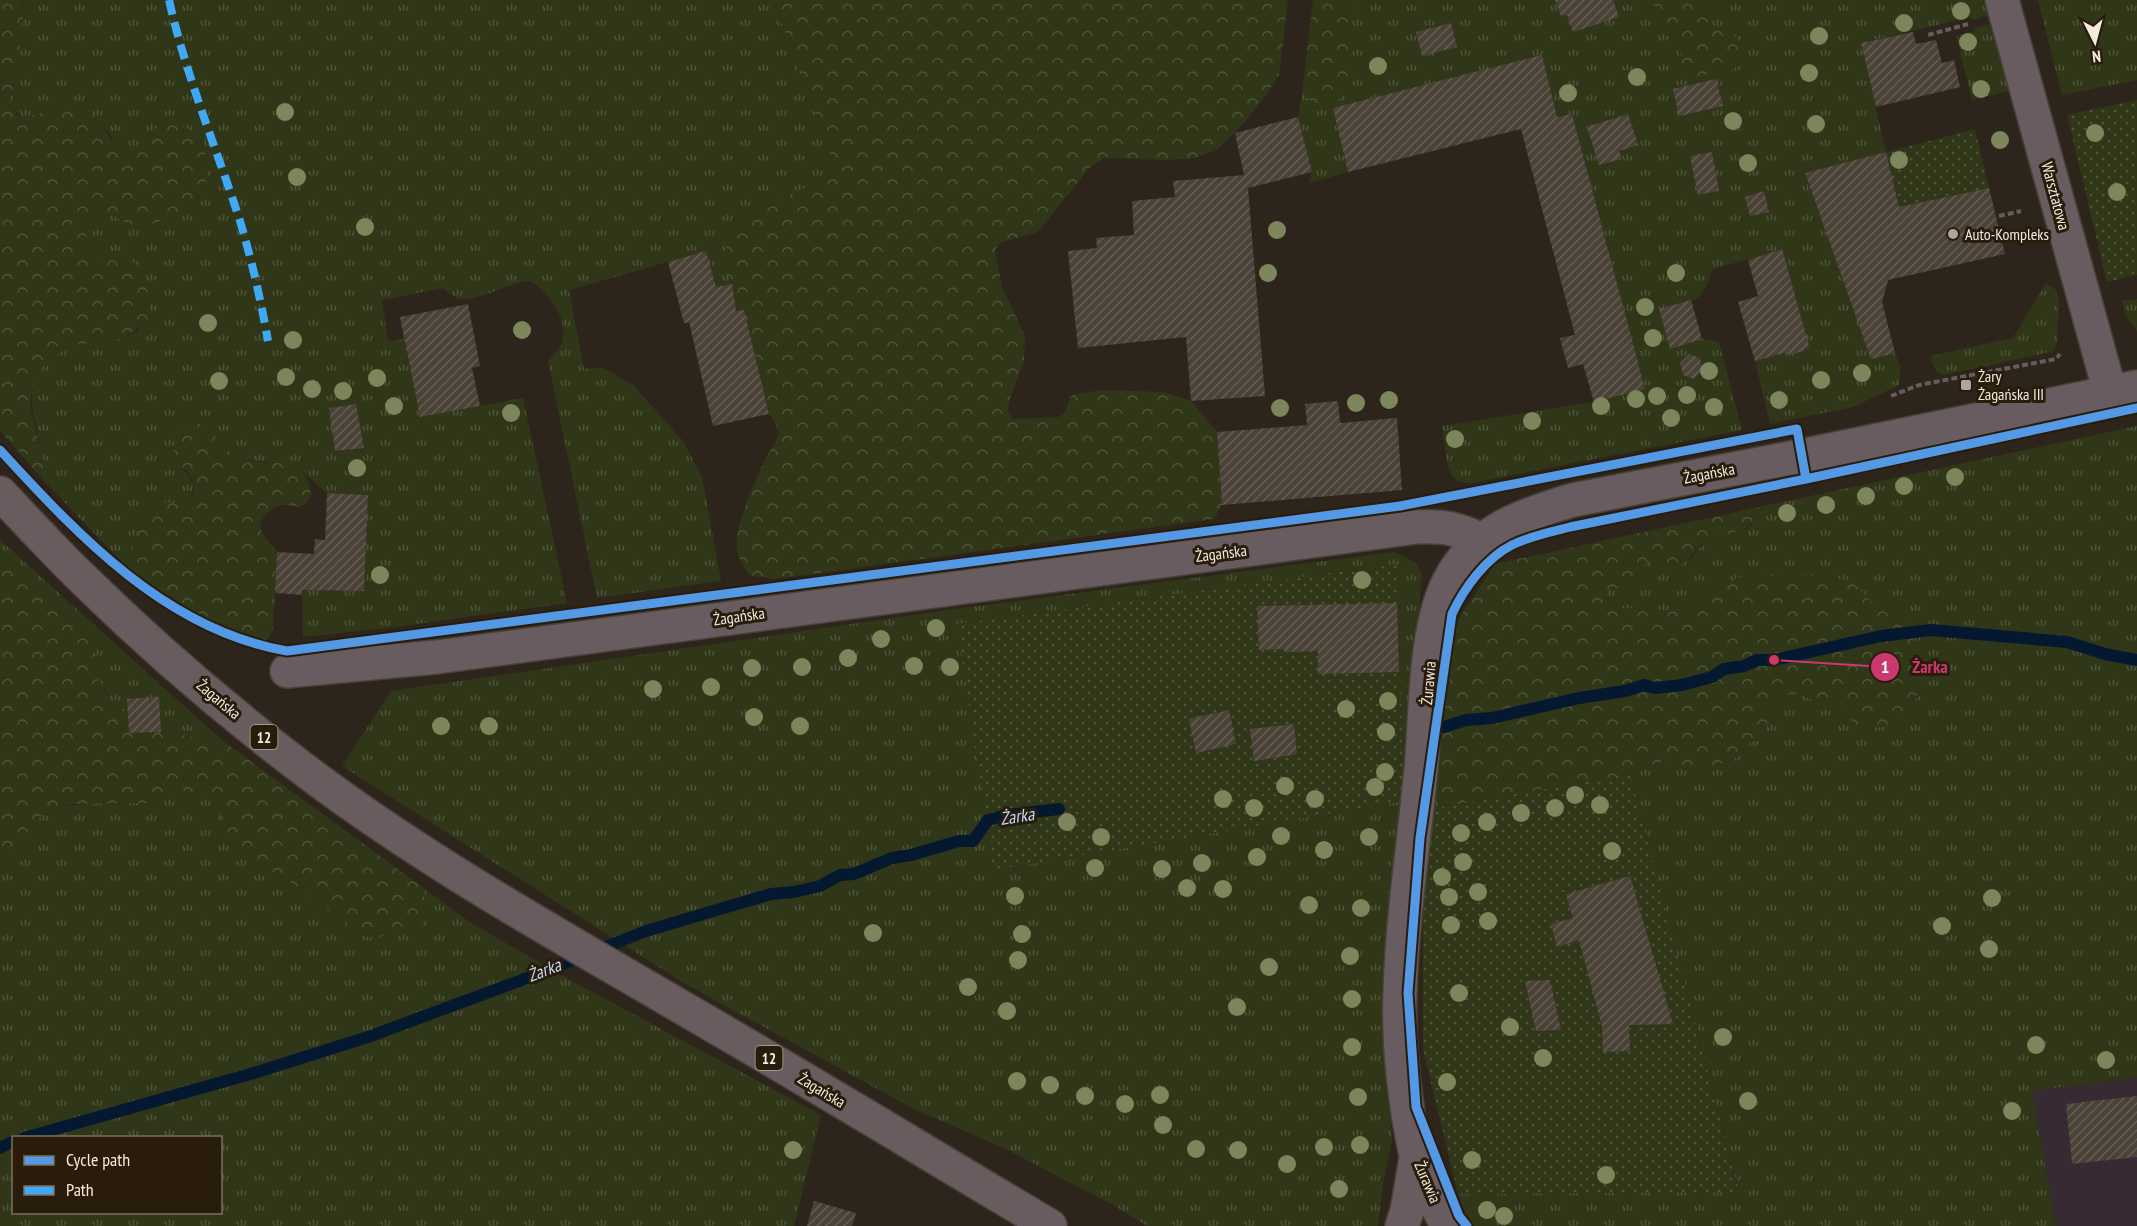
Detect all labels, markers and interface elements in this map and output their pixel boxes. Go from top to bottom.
north arrow [2065,12,2125,72]
text: N [2091,47,2102,67]
street label: Warsztatowa [2037,160,2075,232]
place label: Auto-Kompleks [1965,224,2049,244]
marker: Auto-Kompleks [1946,227,1960,241]
place label: Żary Żagańska III [1978,366,2044,404]
marker: Żary Żagańska III [1959,378,1973,392]
street label: Żagańska [1682,458,1736,488]
street label: Żagańska [1194,540,1248,566]
street label: Żagańska [712,603,766,629]
callout: Żarka [1870,649,1959,685]
text: 1 [1881,655,1889,678]
text: Żarka [1912,655,1948,678]
street label: Żurawia [1416,660,1440,706]
street label: Żagańska [193,675,245,723]
road number: 12 [250,725,278,749]
water label: Żarka [998,802,1036,830]
water label: Żarka [524,953,565,987]
road number: 12 [756,1046,782,1070]
street label: Żagańska [795,1068,849,1112]
legend [12,1136,222,1214]
text: Cycle path [66,1148,130,1171]
street label: Żurawia [1410,1158,1446,1206]
text: Path [66,1178,94,1201]

